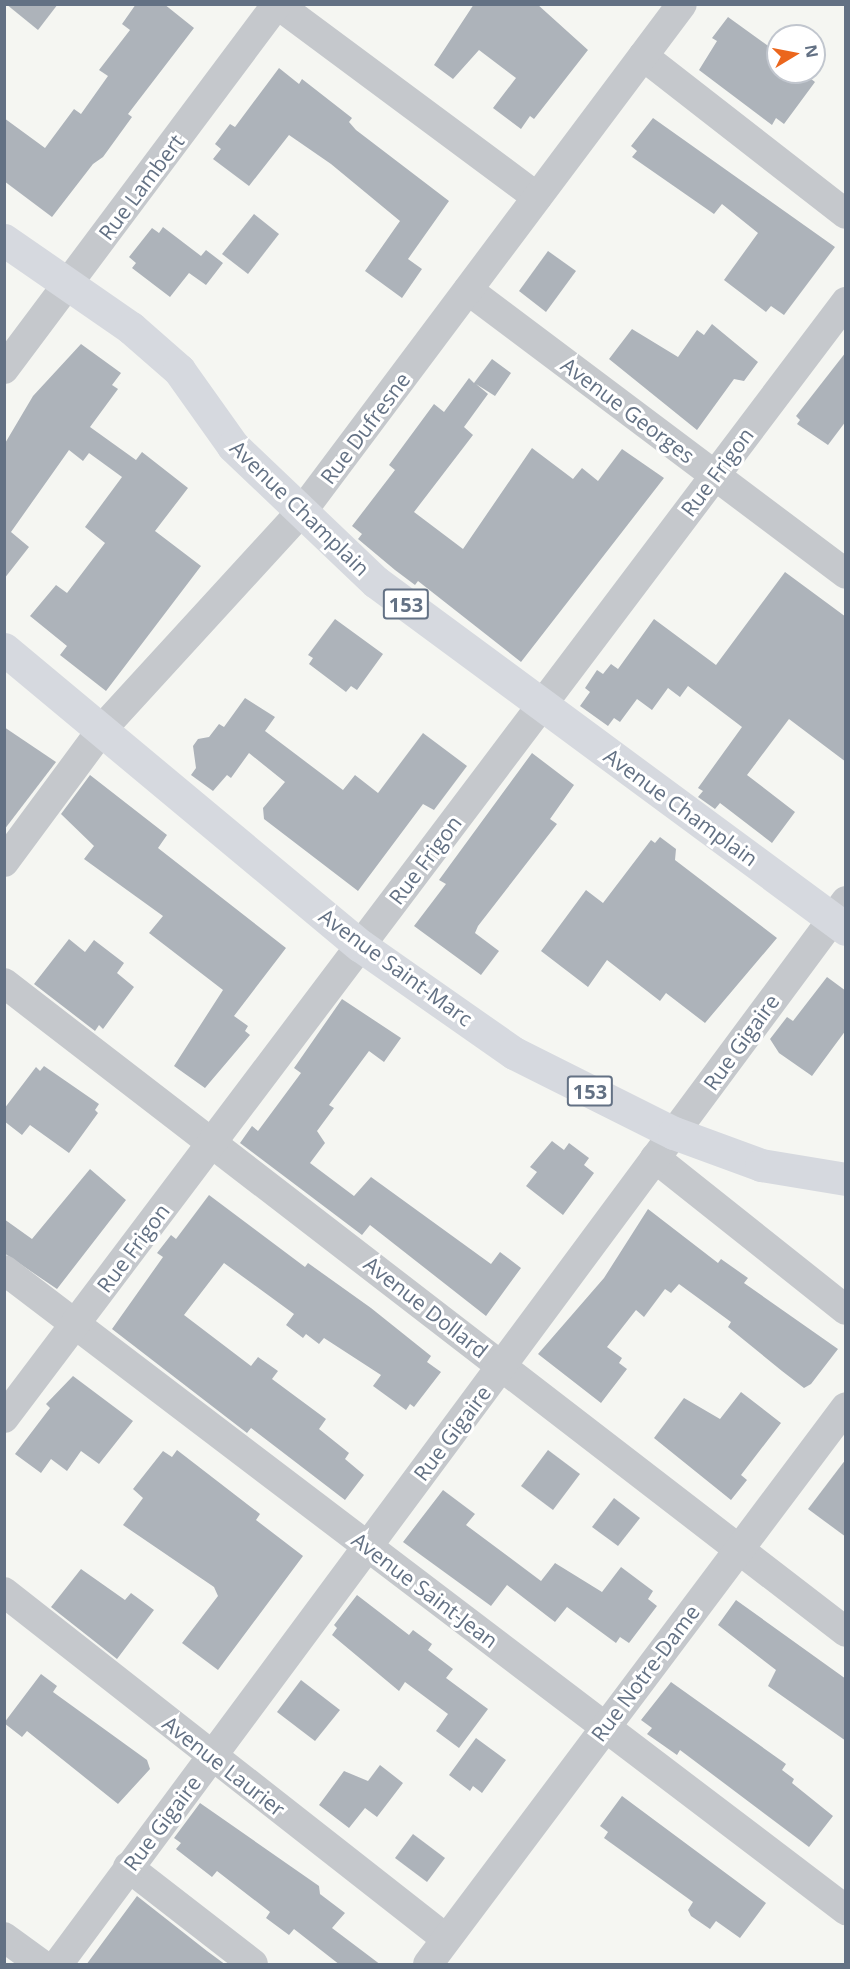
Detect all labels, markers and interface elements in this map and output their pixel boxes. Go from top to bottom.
north arrow [766,24,826,84]
text: N [800,43,824,60]
street label: Rue Lambert [93,129,189,245]
street label: Avenue Georges [557,352,699,468]
street label: Rue Dufresne [315,367,415,489]
street label: Rue Frigon [675,423,759,521]
street label: Avenue Champlain [225,435,375,581]
road number: 153 [382,587,430,621]
street label: Avenue Champlain [599,743,763,871]
street label: Rue Frigon [383,811,467,909]
street label: Avenue Saint-Marc [314,903,478,1031]
street label: Rue Gigaire [698,989,784,1095]
road number: 153 [566,1074,614,1108]
street label: Rue Frigon [91,1199,175,1297]
street label: Avenue Dollard [359,1251,493,1363]
street label: Rue Gigaire [408,1381,496,1485]
street label: Avenue Saint-Jean [347,1527,503,1653]
street label: Rue Notre-Dame [586,1600,704,1746]
street label: Avenue Laurier [158,1710,290,1822]
street label: Rue Gigaire [118,1771,206,1875]

